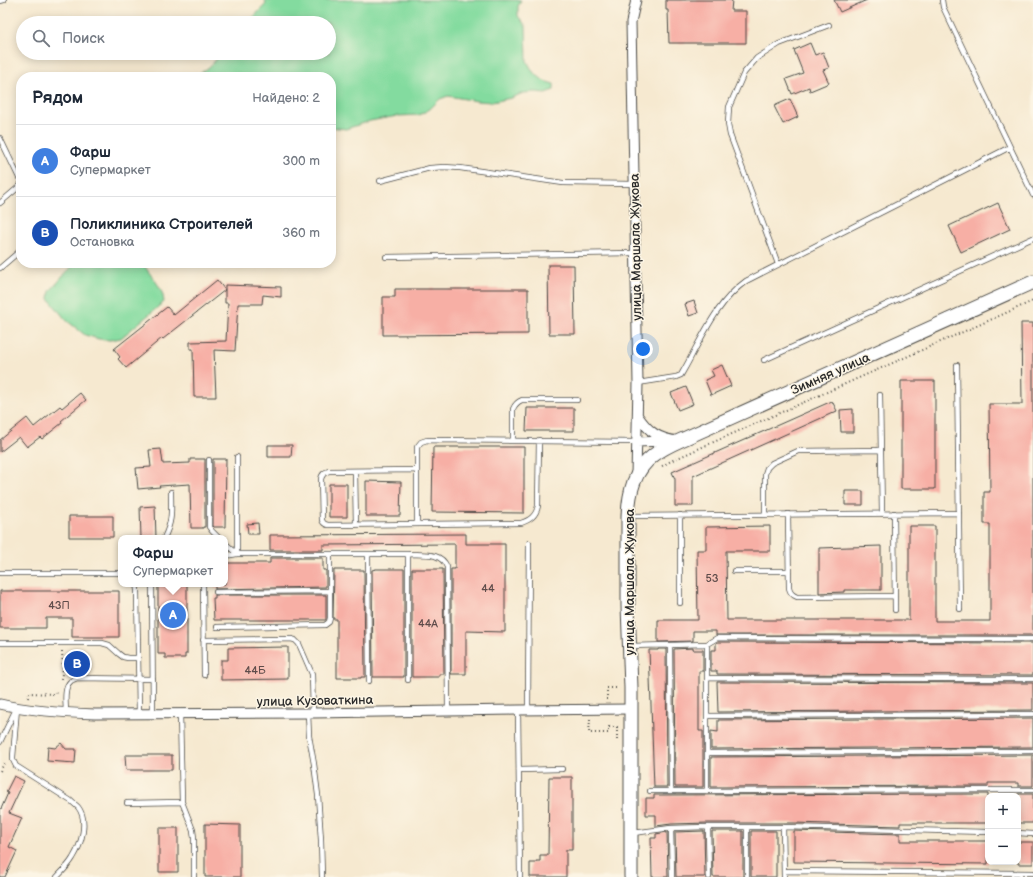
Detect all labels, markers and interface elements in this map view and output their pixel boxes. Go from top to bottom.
search box [16,16,336,60]
icon: search [30,27,52,49]
text: Поиск [62,29,105,48]
text: Рядом [32,88,83,108]
text: Найдено: 2 [252,90,320,106]
text: Фарш [70,143,111,162]
text: A [41,153,49,169]
text: 300 m [282,153,320,169]
text: Супермаркет [70,162,151,178]
street label: улица Маршала Жукова [627,173,645,321]
text: Поликлиника Строителей [70,215,253,234]
text: B [40,225,50,241]
text: 360 m [282,225,320,241]
text: Остановка [70,234,135,250]
your location [633,339,653,359]
street label: Зимняя улица [788,349,873,398]
street label: улица Маршала Жукова [622,508,638,656]
popup [118,535,228,587]
text: Фарш [133,544,174,563]
text: Супермаркет [133,563,213,579]
house number: 53 [705,572,719,585]
house number: 44 [481,582,495,595]
house number: 43П [48,599,70,612]
pin: A [160,600,186,630]
house number: 44А [418,617,438,630]
pin: B [64,649,90,679]
house number: 44Б [244,664,266,677]
street label: улица Кузоваткина [257,692,374,710]
map controls [985,793,1021,865]
button: + [985,793,1021,829]
button: − [985,829,1021,865]

